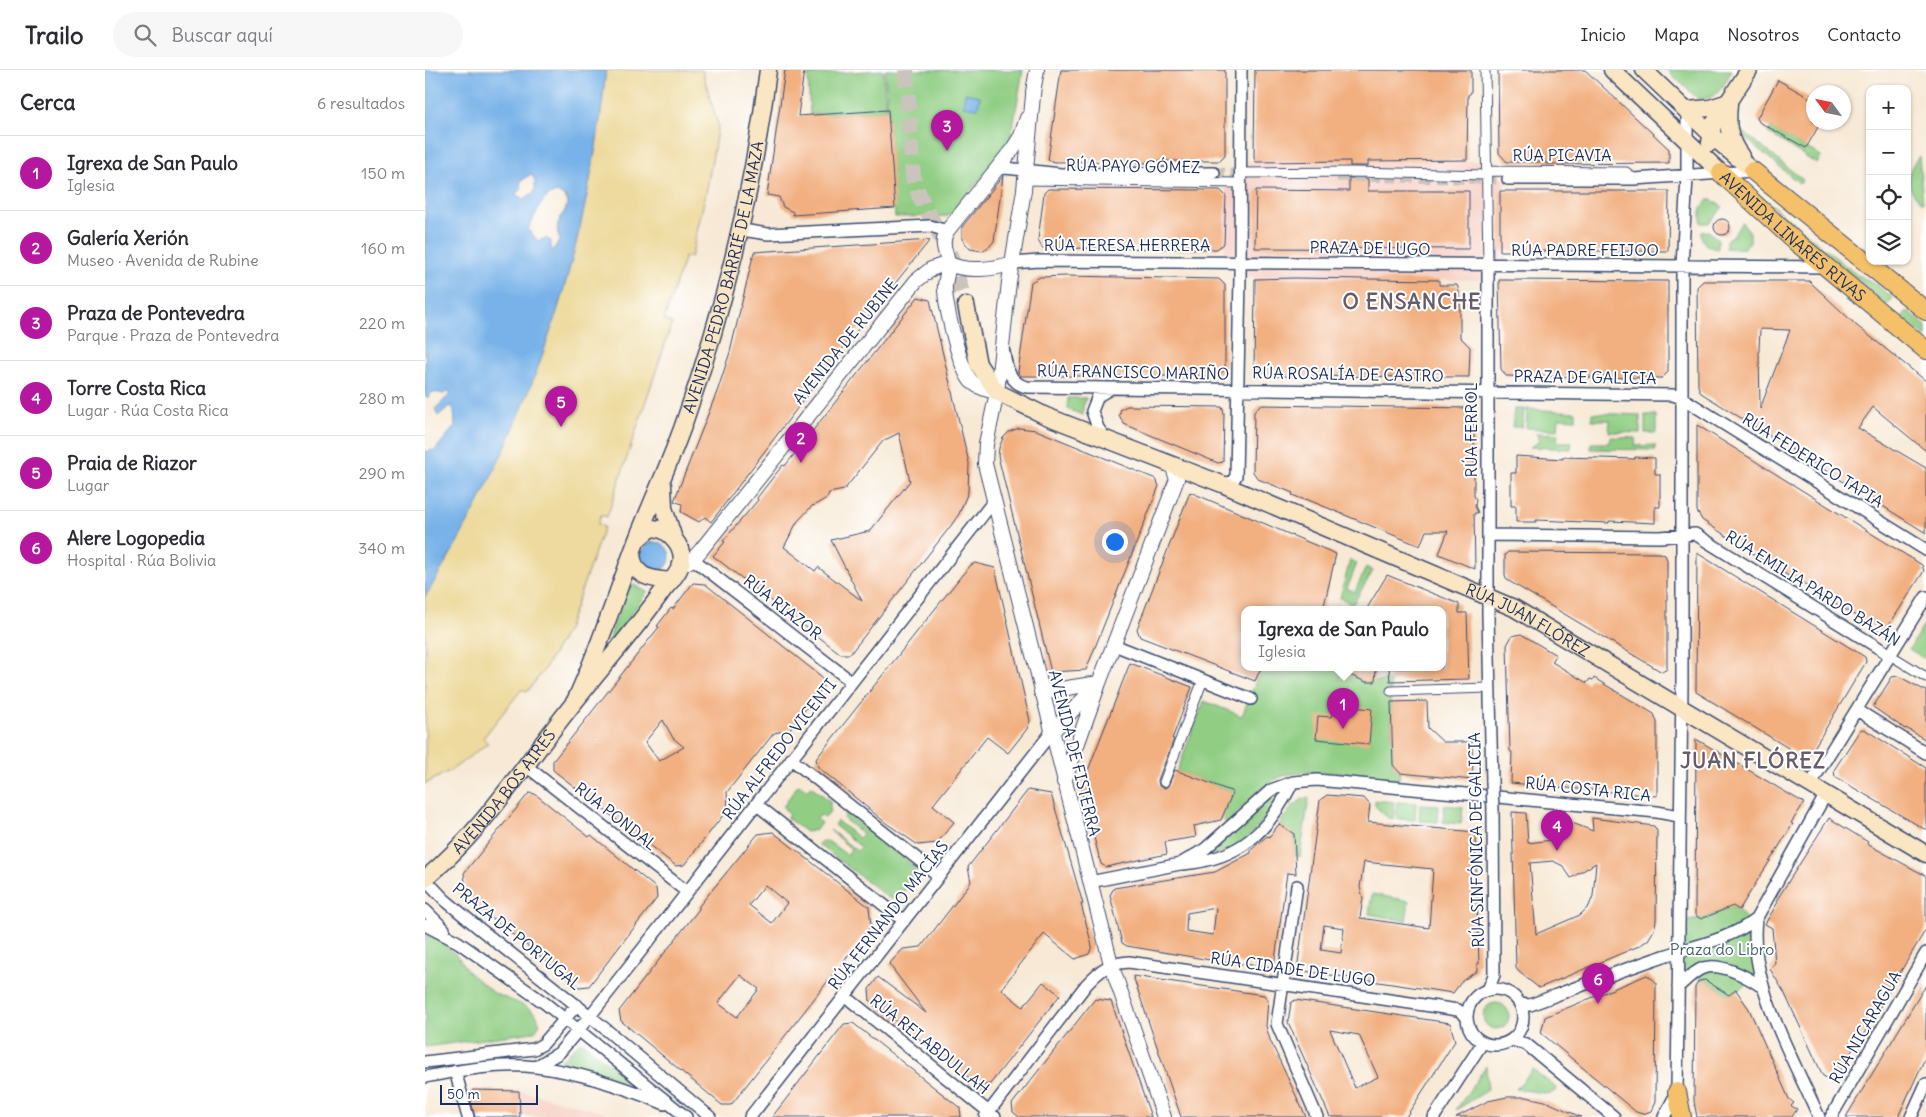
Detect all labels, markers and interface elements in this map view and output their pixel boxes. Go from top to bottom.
search box [113,12,463,57]
text: Trailo [25,20,83,50]
icon: search [131,21,159,49]
text: Buscar aquí [171,23,273,47]
text: Inicio [1580,23,1626,46]
text: Mapa [1654,23,1699,46]
text: Nosotros [1727,23,1799,46]
text: Contacto [1827,23,1901,46]
north arrow [1806,85,1851,130]
map controls [1866,85,1911,265]
button: + [1866,85,1911,130]
text: Cerca [20,89,75,116]
text: 6 resultados [317,93,405,113]
pin: 3 [931,110,963,151]
button: − [1866,130,1911,175]
street label: AVENIDA PEDRO BARRIÉ DE LA MAZA [678,139,767,416]
street label: RÚA PICAVIA [1513,145,1611,165]
text: Igrexa de San Paulo [67,151,238,175]
street label: RÚA PAYO GÓMEZ [1066,155,1200,177]
text: 1 [33,163,39,183]
text: 150 m [361,163,405,183]
street label: AVENIDA LINARES RIVAS [1716,167,1870,306]
text: Iglesia [67,175,115,195]
button: locate [1866,175,1911,220]
button: layers [1866,220,1911,265]
text: Galería Xerión [67,226,189,250]
street label: RÚA TERESA HERRERA [1044,235,1210,255]
street label: PRAZA DE LUGO [1309,237,1431,259]
text: 2 [32,238,40,258]
text: 160 m [361,238,405,258]
street label: RÚA PADRE FEIJOO [1511,240,1659,260]
text: Museo · Avenida de Rubine [67,250,259,270]
street label: AVENIDA DE RUBINE [788,274,902,408]
district label: O ENSANCHE [1343,288,1481,315]
text: Praza de Pontevedra [67,301,245,325]
text: 3 [31,313,41,333]
text: 220 m [359,313,405,333]
text: Parque · Praza de Pontevedra [67,325,279,345]
street label: RÚA FRANCISCO MARIÑO [1037,360,1229,384]
street label: RÚA ROSALÍA DE CASTRO [1252,362,1444,386]
street label: PRAZA DE GALICIA [1513,366,1657,388]
text: Torre Costa Rica [67,376,206,400]
street label: RÚA FERROL [1461,382,1481,478]
pin: 5 [545,386,577,427]
text: 4 [31,388,41,408]
text: 280 m [359,388,405,408]
text: Lugar · Rúa Costa Rica [67,400,229,420]
street label: RÚA FEDERICO TAPIA [1739,408,1887,512]
pin: 2 [785,422,817,463]
text: Praia de Riazor [67,451,197,475]
text: 5 [31,463,41,483]
text: 290 m [359,463,405,483]
text: Lugar [67,475,109,495]
text: Alere Logopedia [67,526,205,550]
street label: RÚA EMILIA PARDO BAZÁN [1722,526,1904,650]
your location [1102,529,1128,555]
text: 6 [31,538,41,558]
text: 340 m [358,538,405,558]
text: Hospital · Rúa Bolivia [67,550,216,570]
street label: RÚA RIAZOR [740,570,826,644]
street label: RÚA JUAN FLÓREZ [1463,579,1593,661]
popup [1241,606,1446,671]
text: Igrexa de San Paulo [1258,617,1429,641]
text: Iglesia [1258,641,1306,661]
street label: AVENIDA DE FISTERRA [1045,668,1105,838]
street label: RÚA ALFREDO VICENTI [718,675,840,823]
pin: 1 [1327,688,1359,729]
street label: AVENIDA BOS AIRES [448,725,560,858]
street label: RÚA SINFÓNICA DE GALICIA [1464,732,1488,948]
district label: JUAN FLÓREZ [1680,746,1826,774]
street label: RÚA COSTA RICA [1524,772,1652,806]
street label: RÚA PONDAL [571,778,661,854]
pin: 4 [1541,810,1573,851]
street label: RÚA FERNANDO MACÍAS [824,836,952,994]
street label: PRAZA DE PORTUGAL [449,878,585,994]
park label: Praza do Libro [1670,939,1774,959]
street label: RÚA CIDADE DE LUGO [1209,948,1377,990]
pin: 6 [1582,963,1614,1004]
street label: RÚA NICARAGUA [1825,967,1905,1087]
street label: RÚA REI ABDULLAH [866,990,994,1098]
scale bar [440,1082,537,1105]
text: 50 m [447,1085,480,1103]

